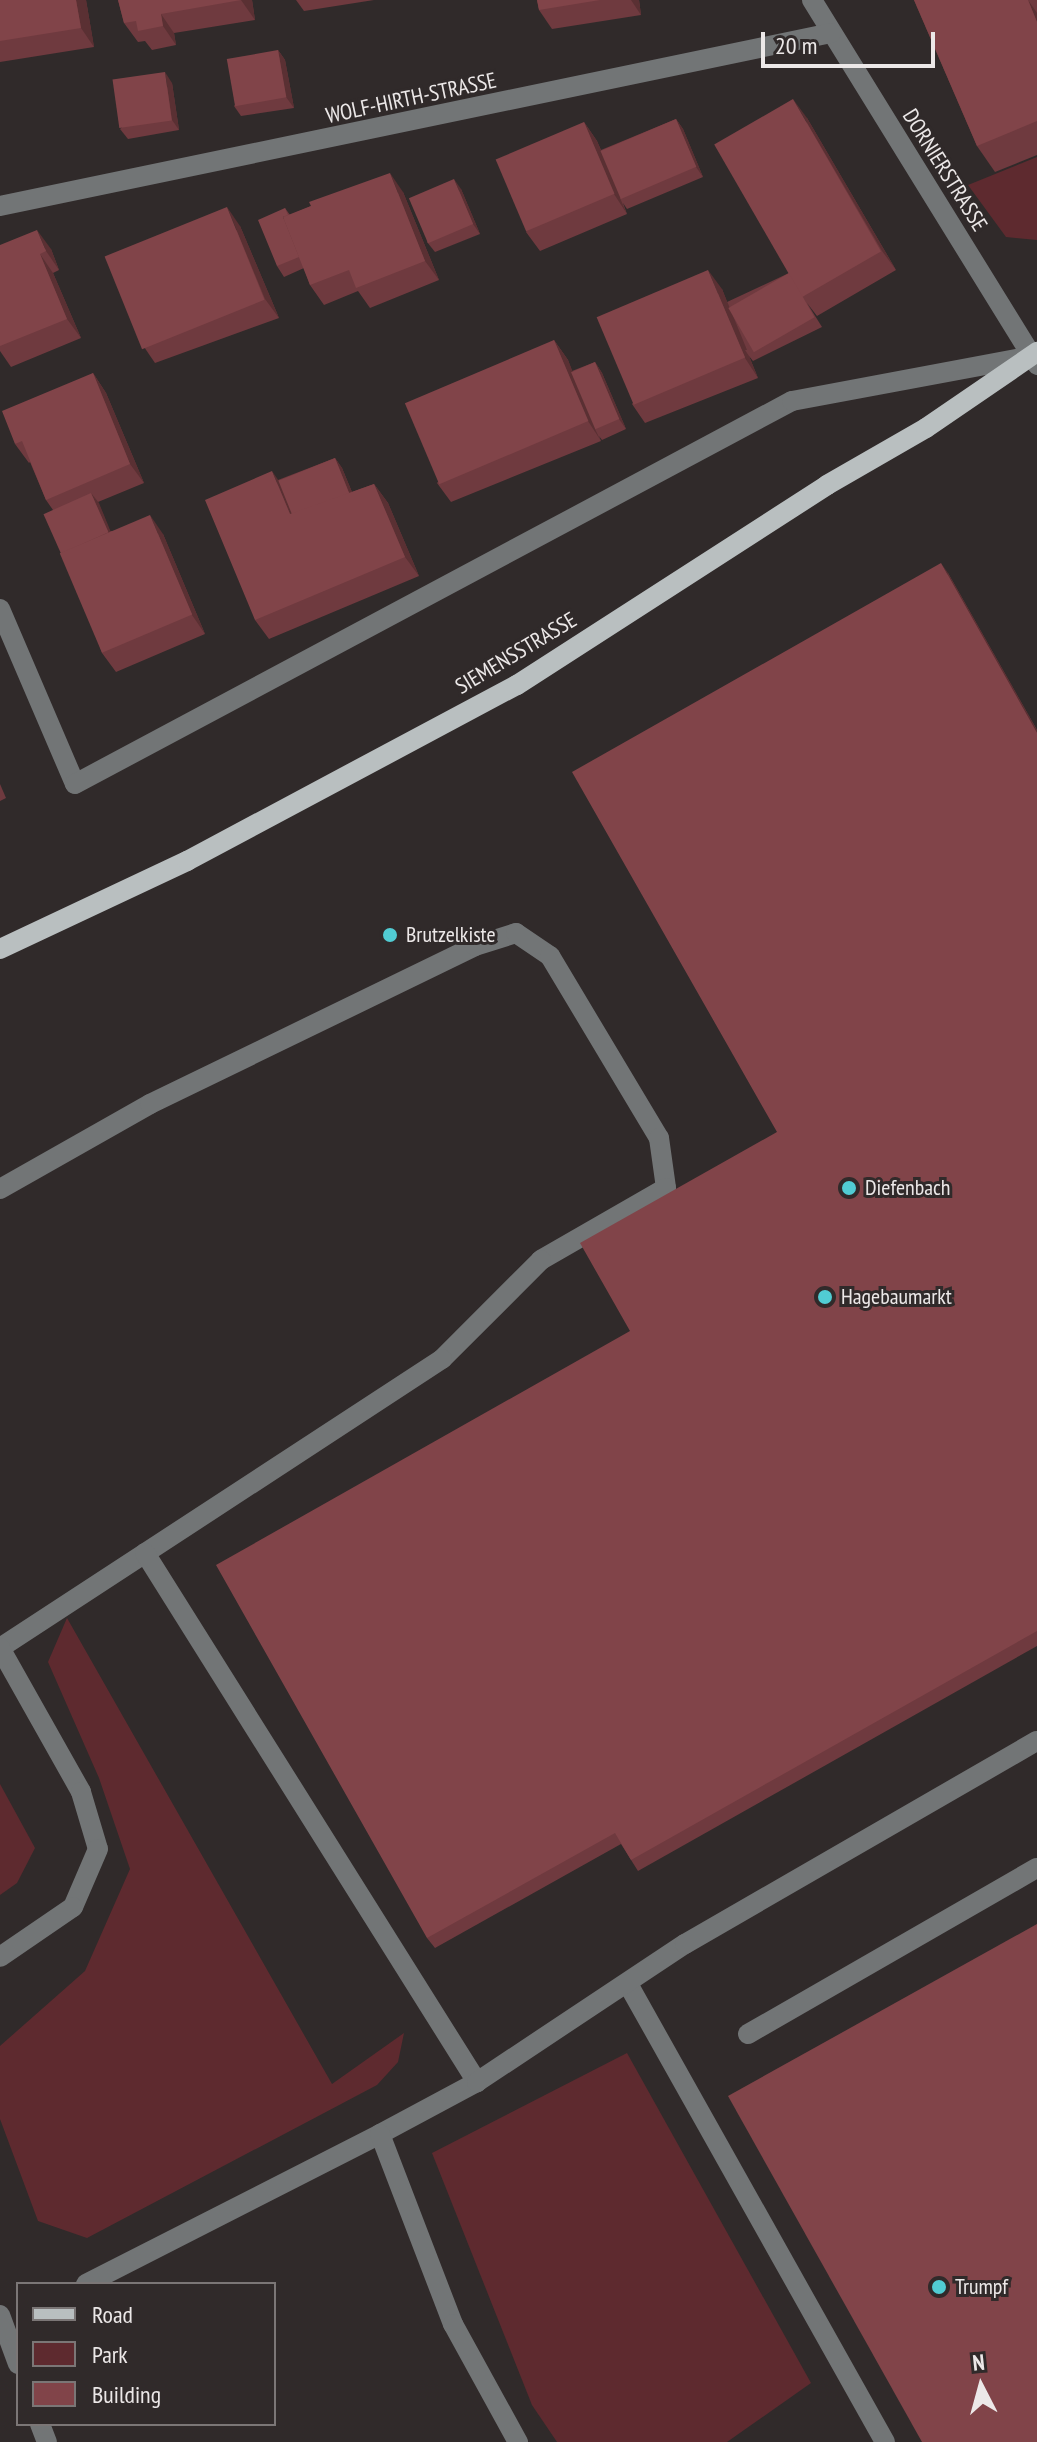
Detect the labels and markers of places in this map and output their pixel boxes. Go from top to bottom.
place label: Brutzelkiste [406,922,496,948]
marker: Brutzelkiste [381,926,399,944]
place label: Diefenbach [865,1175,950,1201]
marker: Diefenbach [840,1179,858,1197]
place label: Hagebaumarkt [841,1284,952,1310]
marker: Hagebaumarkt [816,1288,834,1306]
place label: Trumpf [955,2274,1008,2300]
marker: Trumpf [930,2278,948,2296]

